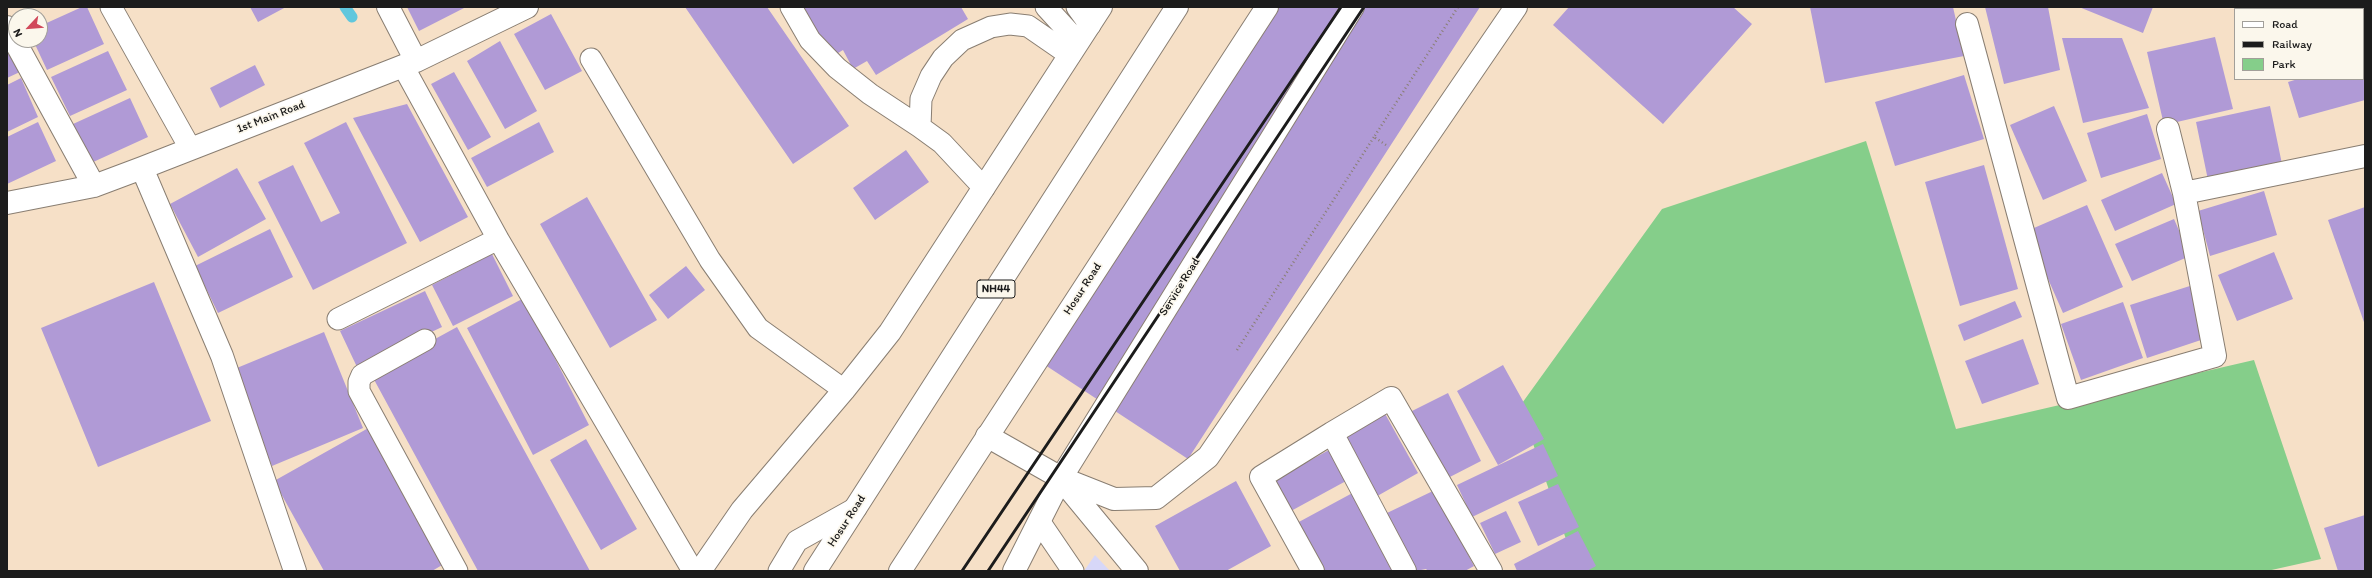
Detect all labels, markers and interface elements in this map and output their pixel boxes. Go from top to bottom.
north arrow [8,8,48,48]
legend [2234,8,2364,80]
text: Road [2272,17,2298,31]
text: N [10,27,25,39]
text: Railway [2272,37,2312,51]
text: Park [2272,57,2296,71]
street label: 1st Main Road [235,97,307,137]
street label: Service Road [1156,255,1204,319]
street label: Hosur Road [1061,260,1105,318]
road number: NH44 [977,280,1015,298]
street label: Hosur Road [825,492,869,550]

